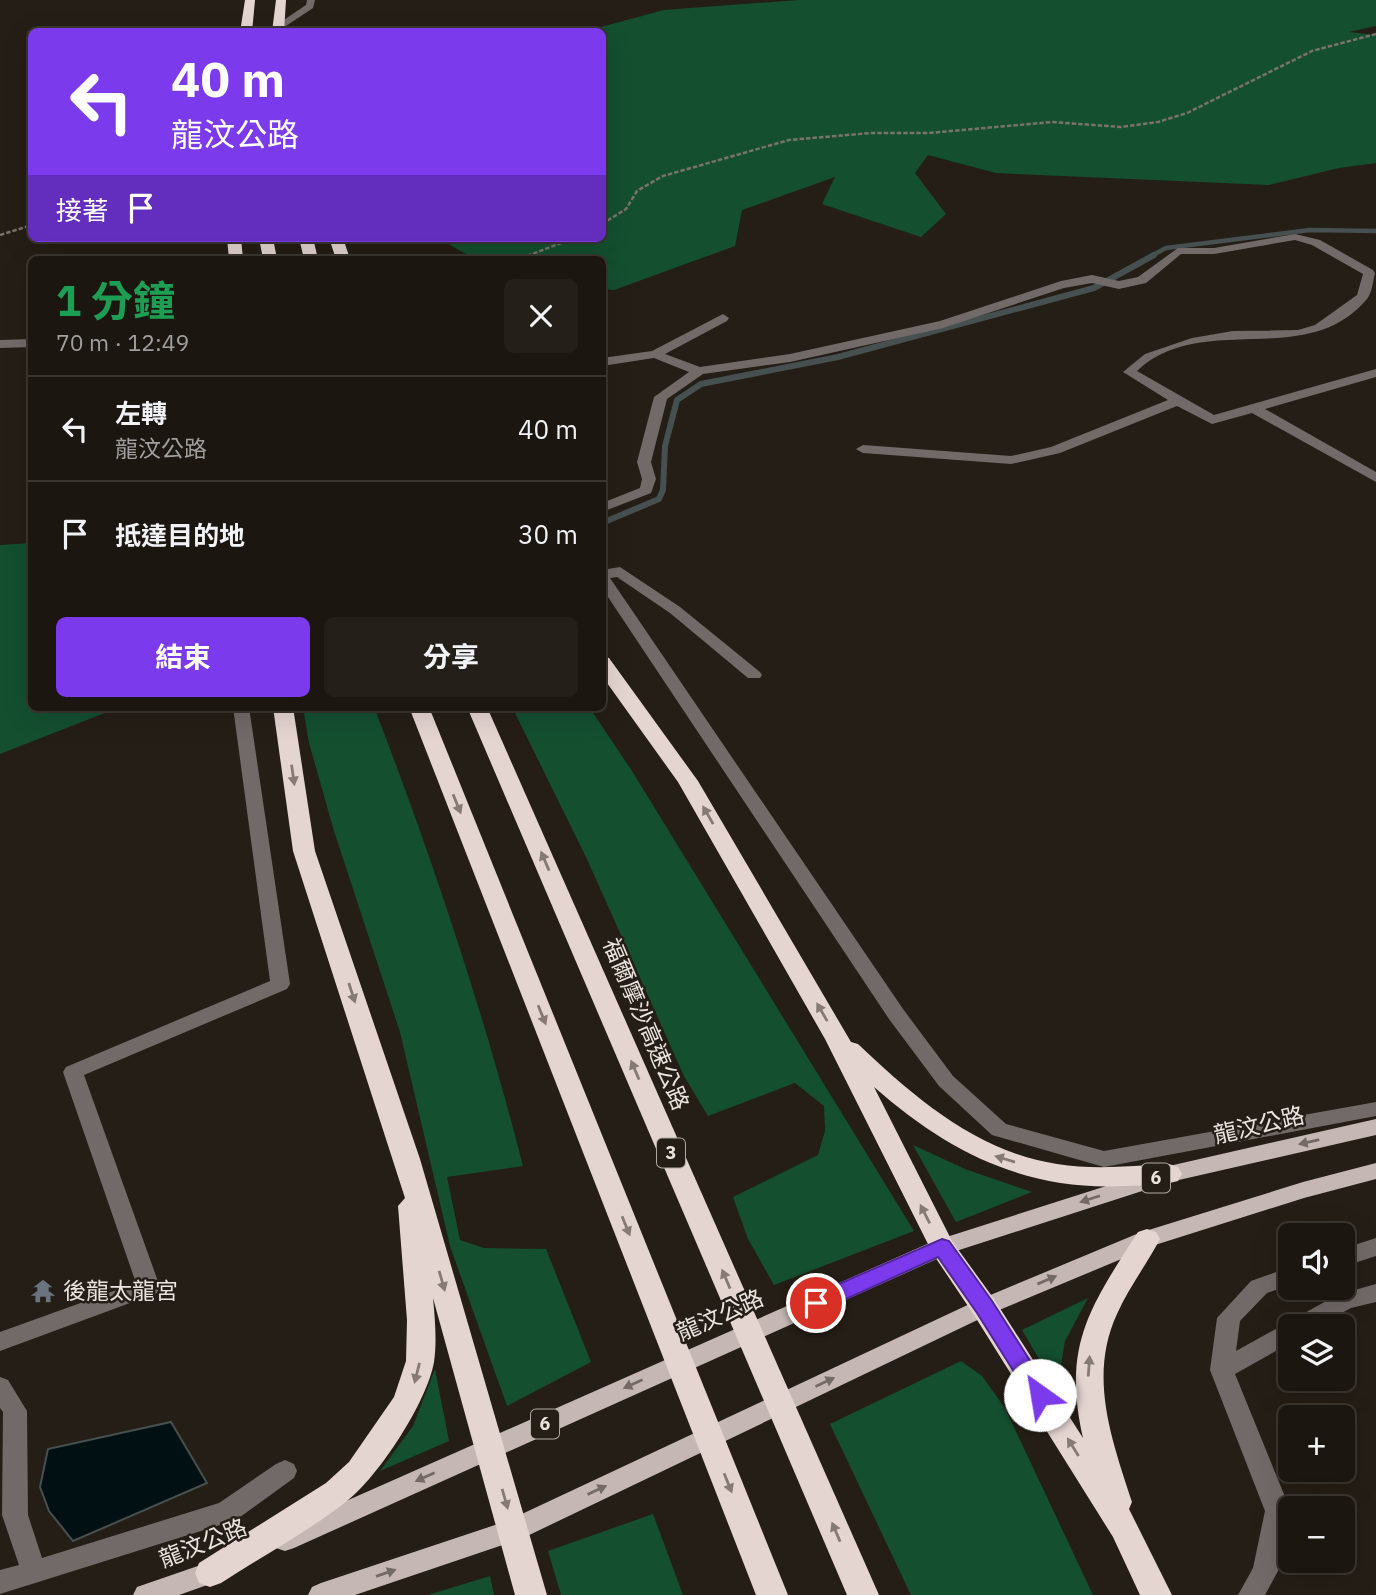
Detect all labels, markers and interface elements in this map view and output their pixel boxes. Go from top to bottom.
text: 40 m [171,47,285,110]
icon: left [56,56,147,147]
text: 龍汶公路 [171,113,299,155]
icon: arrive [122,189,160,227]
text: 接著 [56,193,108,227]
text: 1 分鐘 [56,273,175,328]
button: close [504,279,578,353]
text: 70 m · 12:49 [56,327,189,357]
text: 左轉 [115,396,167,430]
icon: left [56,410,94,448]
text: 40 m [518,412,578,446]
text: 龍汶公路 [115,433,207,463]
icon: arrive [56,515,94,553]
text: 30 m [518,517,578,551]
text: 抵達目的地 [115,518,245,552]
button: 結束 [56,617,310,697]
button: 分享 [324,617,578,697]
one-way arrow [287,764,298,786]
one-way arrow [451,793,462,814]
one-way arrow [701,805,714,824]
one-way arrow [539,851,550,872]
street label: 福爾摩沙高速公路 [597,933,697,1114]
one-way arrow [347,983,357,1004]
one-way arrow [816,1002,828,1021]
one-way arrow [536,1004,547,1025]
one-way arrow [629,1060,641,1080]
street label: 龍汶公路 [1211,1099,1307,1149]
one-way arrow [1298,1137,1320,1148]
road number: 3 [657,1138,685,1168]
one-way arrow [994,1153,1015,1164]
road number: 6 [1142,1163,1170,1192]
one-way arrow [1079,1195,1100,1205]
one-way arrow [920,1204,931,1224]
one-way arrow [621,1216,632,1237]
map controls [1278,1223,1355,1573]
button: sound [1278,1223,1355,1300]
one-way arrow [720,1268,731,1289]
one-way arrow [437,1270,447,1291]
pin [786,1273,846,1333]
place label: 後龍太龍宮 [63,1275,178,1305]
one-way arrow [1037,1275,1058,1286]
temple icon: 後龍太龍宮 [29,1277,57,1305]
street label: 龍汶公路 [671,1282,768,1346]
icon: arrive [797,1284,835,1322]
button: layers [1278,1314,1355,1391]
one-way arrow [1084,1355,1095,1377]
position arrow [1003,1358,1077,1432]
one-way arrow [411,1362,422,1384]
one-way arrow [815,1377,835,1388]
one-way arrow [623,1378,643,1390]
button: + [1278,1405,1355,1482]
road number: 6 [531,1409,559,1438]
one-way arrow [1067,1438,1080,1457]
one-way arrow [415,1472,436,1483]
one-way arrow [722,1473,733,1494]
one-way arrow [587,1485,608,1496]
one-way arrow [500,1489,510,1510]
button: − [1278,1496,1355,1573]
street label: 龍汶公路 [154,1511,251,1573]
one-way arrow [830,1522,841,1543]
one-way arrow [376,1567,397,1578]

